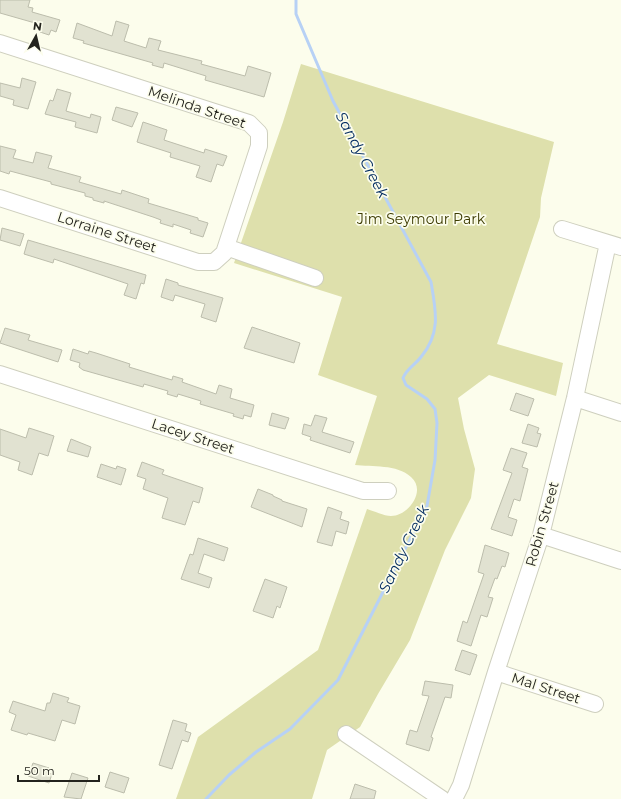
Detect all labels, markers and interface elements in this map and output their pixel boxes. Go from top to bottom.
north arrow [16,16,56,56]
text: N [32,19,43,34]
street label: Melinda Street [146,82,249,132]
water label: Sandy Creek [332,108,394,202]
street label: Lorraine Street [55,207,159,257]
park label: Jim Seymour Park [356,210,486,228]
street label: Lacey Street [149,414,237,458]
street label: Robin Street [521,479,563,569]
water label: Sandy Creek [374,501,433,596]
street label: Mal Street [509,668,583,708]
scale bar [18,757,99,783]
text: 50 m [24,763,55,778]

